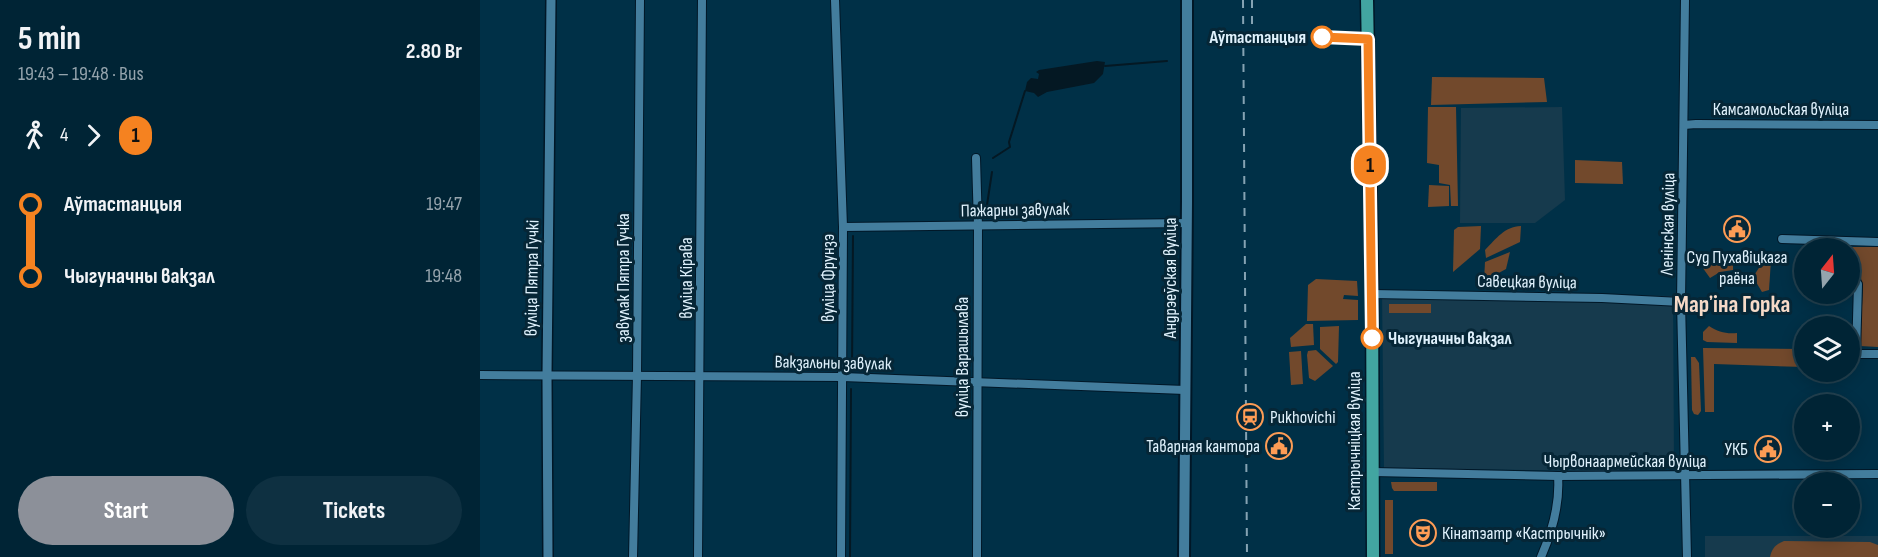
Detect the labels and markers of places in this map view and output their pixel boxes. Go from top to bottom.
marker: Аўтастанцыя [1311,26,1333,48]
place label: Аўтастанцыя [1208,27,1306,48]
public building icon: Суд Пухавіцкага раёна [1722,214,1752,244]
place label: Суд Пухавіцкага раёна [1686,247,1788,289]
marker: Чыгуначны вакзал [1361,327,1383,349]
place label: Чыгуначны вакзал [1388,328,1512,349]
station icon: Pukhovichi [1235,402,1265,432]
place label: Pukhovichi [1270,407,1336,428]
public building icon: Таварная кантора [1264,431,1294,461]
public building icon: УКБ [1753,434,1783,464]
place label: Таварная кантора [1146,436,1260,457]
place label: УКБ [1724,439,1748,460]
theatre icon: Кінатэатр «Кастрычнік» [1408,518,1438,548]
place label: Кінатэатр «Кастрычнік» [1442,523,1606,544]

